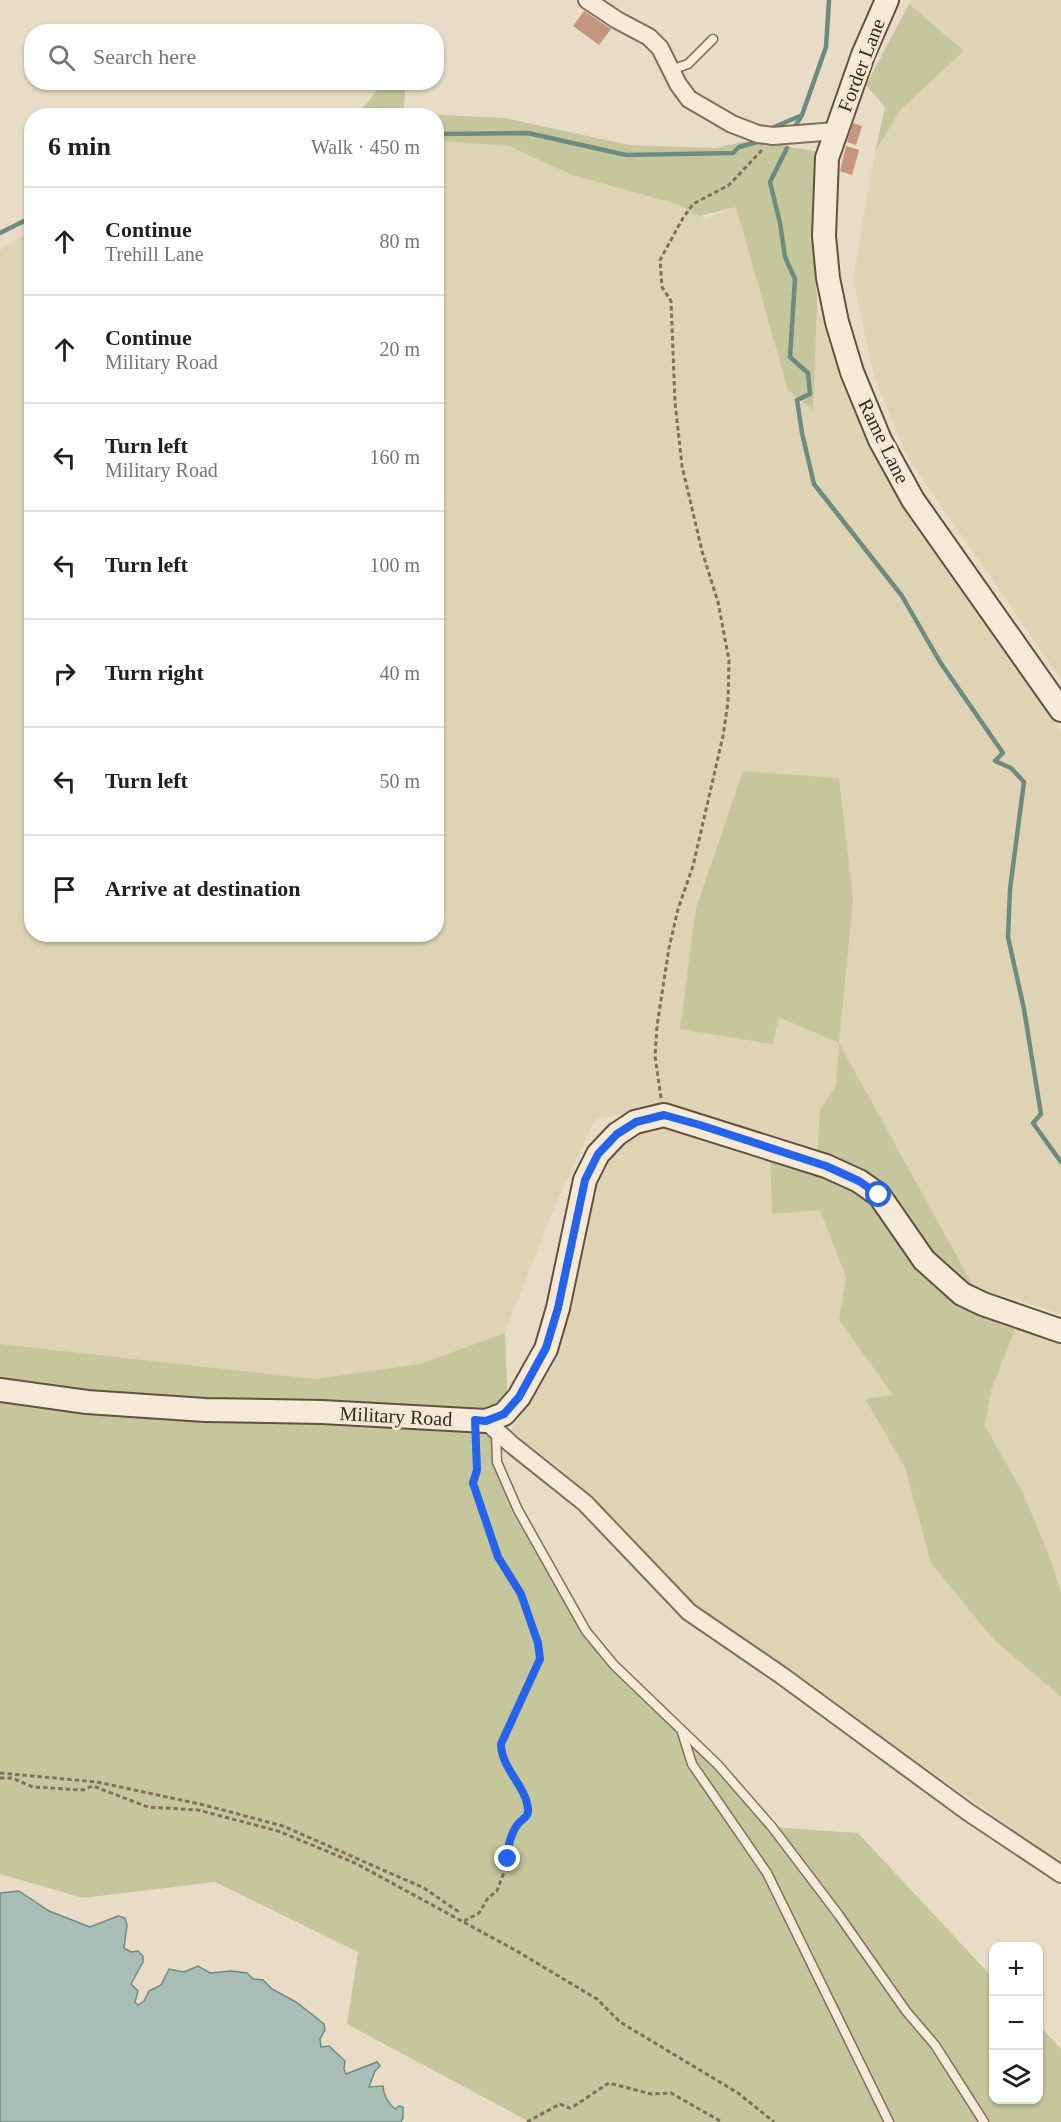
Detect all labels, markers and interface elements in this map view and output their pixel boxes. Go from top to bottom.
street label: Forder Lane [833,15,889,115]
search box [24,24,444,90]
icon: search [45,41,78,74]
text: Search here [93,44,196,69]
text: 6 min [48,132,111,161]
text: Walk · 450 m [311,136,420,158]
text: Continue [105,217,192,242]
icon: ahead [48,225,81,258]
text: 80 m [379,230,420,252]
text: Trehill Lane [105,243,204,265]
text: Continue [105,325,192,350]
icon: ahead [48,333,81,366]
text: 20 m [379,338,420,360]
text: Military Road [105,351,218,373]
street label: Rame Lane [854,395,914,487]
text: Turn left [105,433,188,458]
icon: left [48,441,81,474]
text: 160 m [369,446,420,468]
text: Military Road [105,459,218,481]
icon: left [48,549,81,582]
text: Turn left [105,552,188,577]
text: 100 m [369,554,420,576]
icon: right [48,657,81,690]
text: Turn right [105,660,204,685]
text: 40 m [379,662,420,684]
icon: left [48,765,81,798]
text: Turn left [105,768,188,793]
text: 50 m [379,770,420,792]
icon: arrive [48,873,81,906]
text: Arrive at destination [105,876,301,901]
route start [865,1181,891,1207]
street label: Military Road [339,1402,453,1431]
route end [494,1845,520,1871]
map controls [989,1942,1043,2104]
button: + [989,1942,1043,1996]
button: − [989,1996,1043,2050]
button: layers [989,2050,1043,2104]

